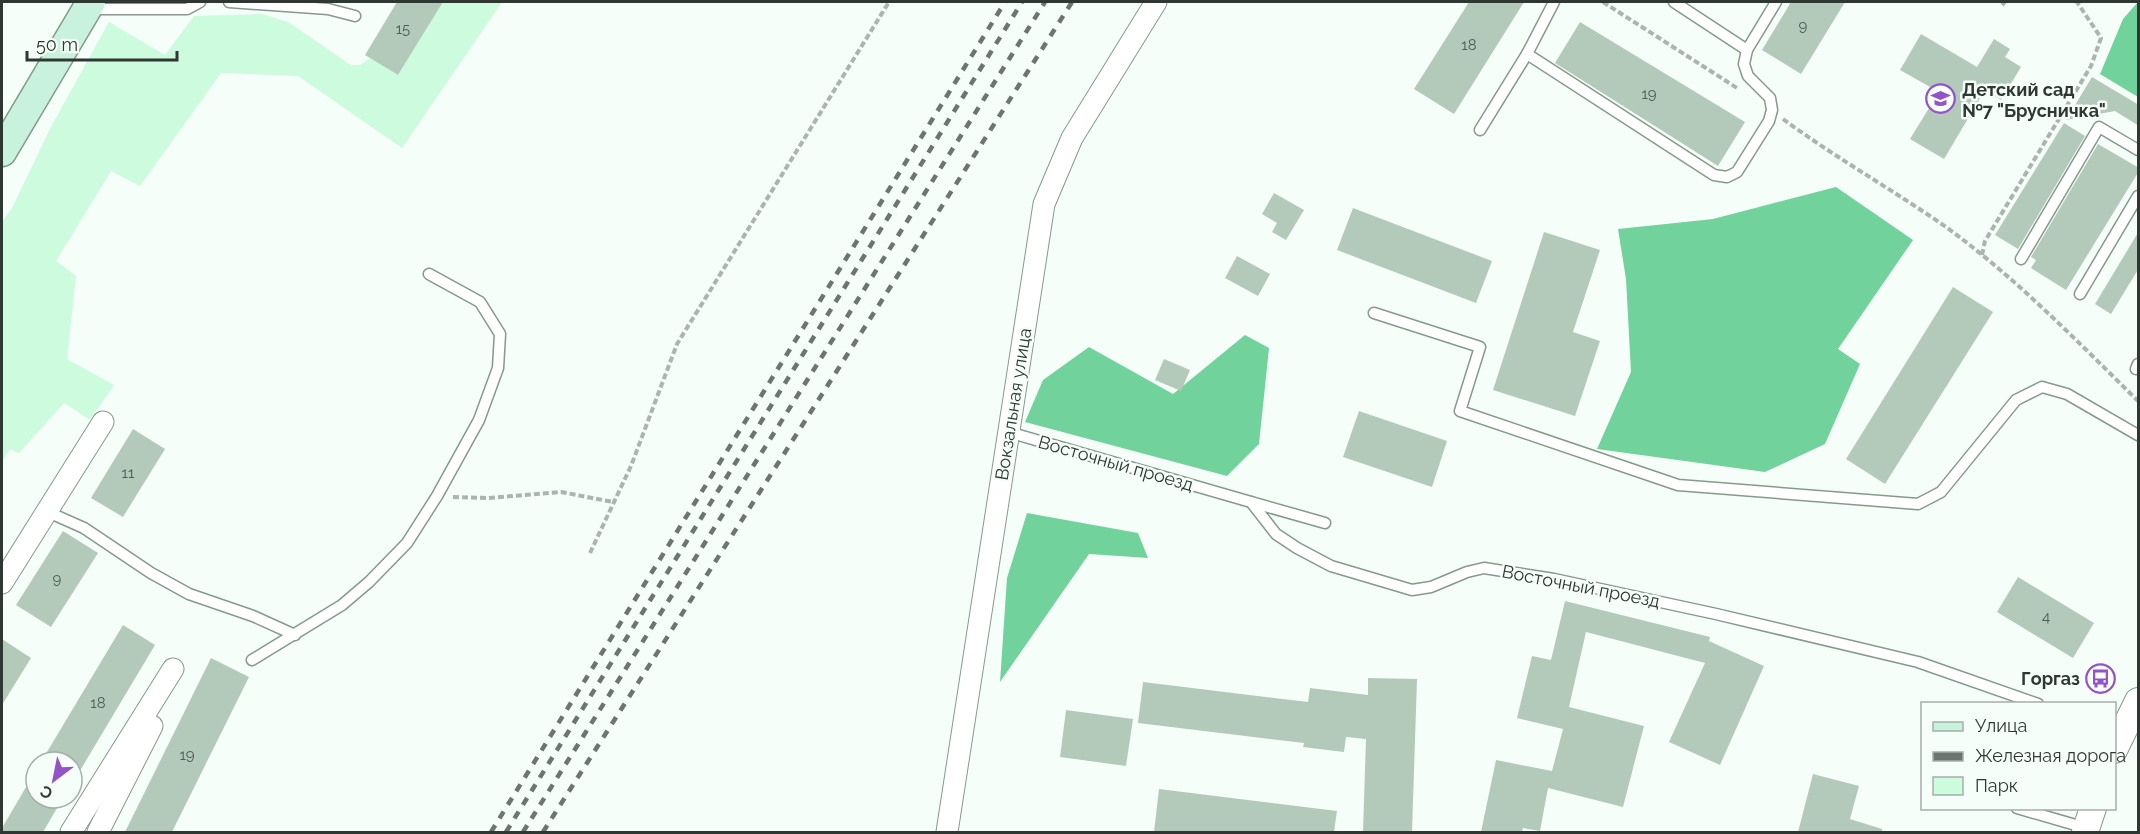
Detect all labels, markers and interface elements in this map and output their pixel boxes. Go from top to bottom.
house number: 9 [1799,17,1808,35]
house number: 15 [396,20,410,38]
scale bar [27,24,177,62]
text: 50 m [36,34,78,55]
house number: 18 [1461,36,1477,54]
place label: Детский сад №7 "Брусничка" [1962,79,2106,121]
school or university icon: Детский сад №7 "Брусничка" [1925,83,1957,115]
house number: 19 [1641,85,1657,103]
street label: Вокзальная улица [991,326,1035,482]
street label: Восточный проезд [1036,431,1196,495]
house number: 11 [122,464,135,482]
street label: Восточный проезд [1500,560,1662,612]
house number: 9 [53,570,62,588]
house number: 4 [2042,608,2050,626]
bus stop icon: Горгаз [2085,662,2117,694]
place label: Горгаз [2021,668,2080,689]
house number: 18 [90,694,106,712]
legend [1921,702,2116,810]
text: Улица [1975,715,2027,736]
text: Железная дорога [1975,745,2126,766]
house number: 19 [179,746,195,764]
north arrow [24,750,84,810]
text: Парк [1975,775,2018,796]
text: С [37,781,56,803]

